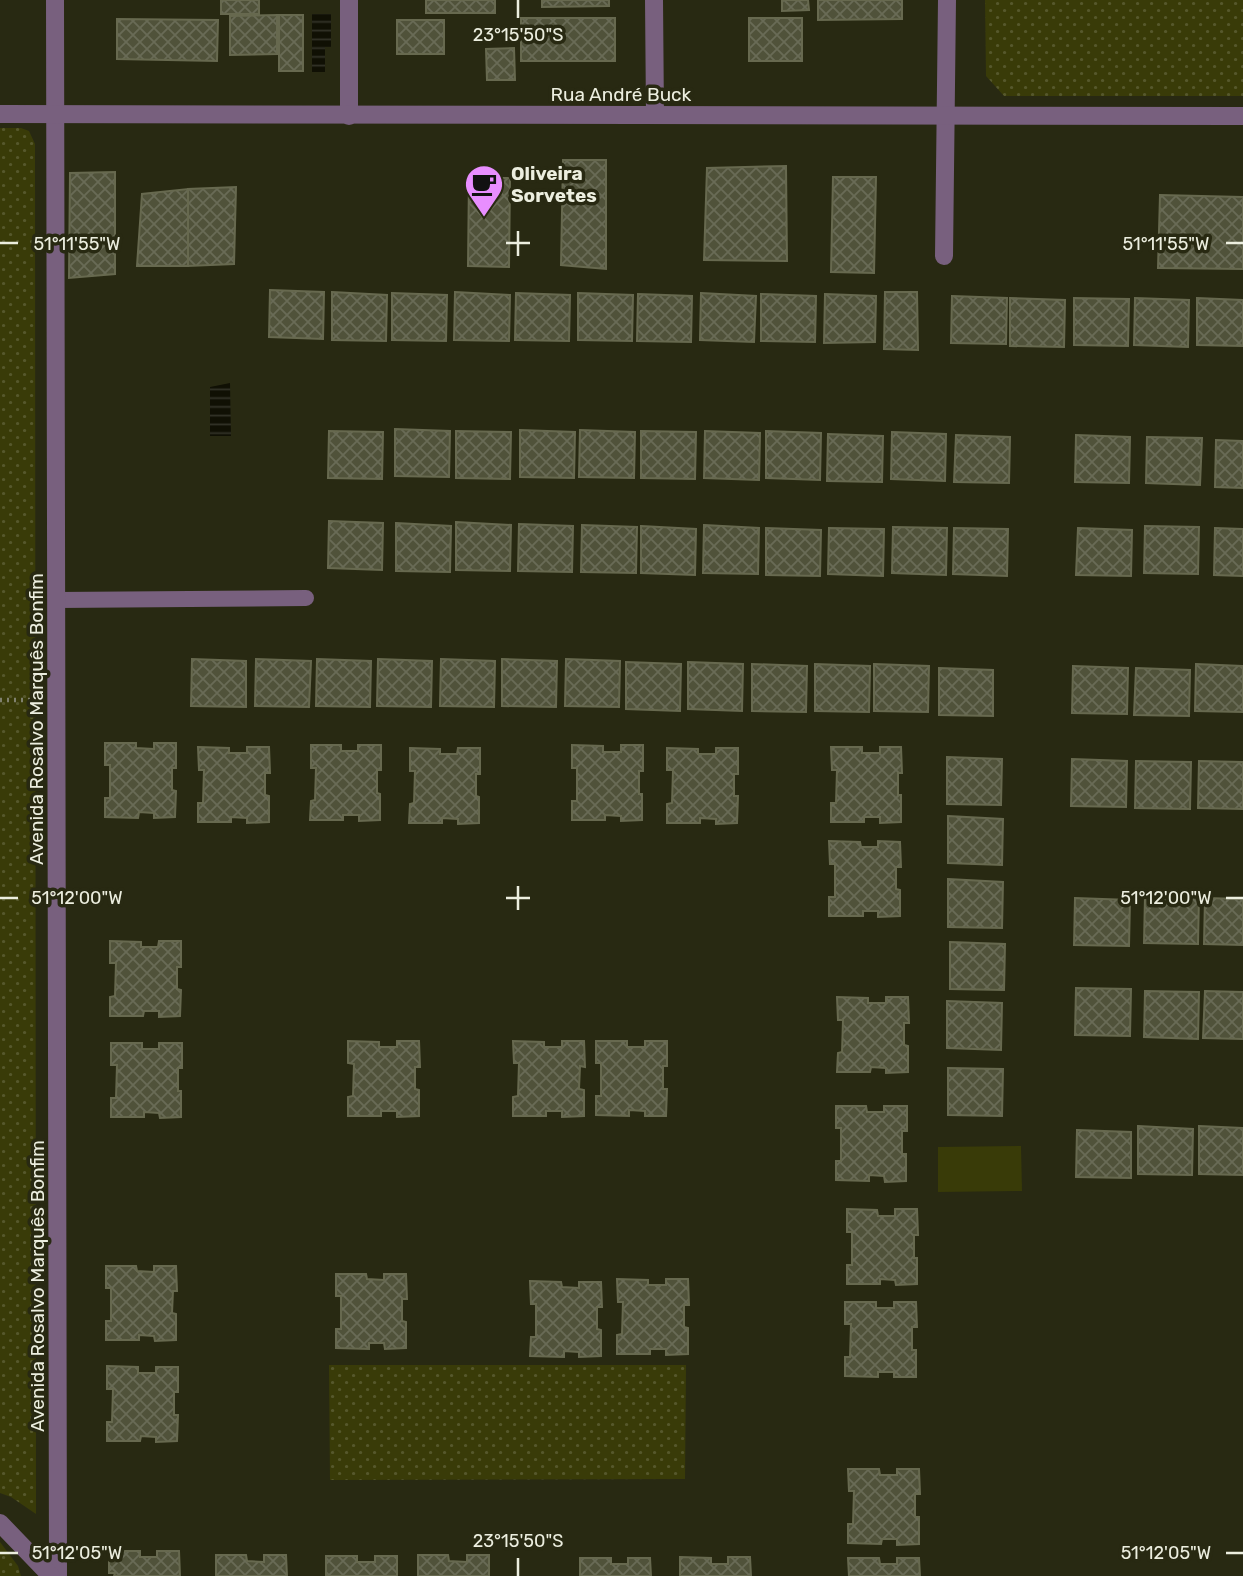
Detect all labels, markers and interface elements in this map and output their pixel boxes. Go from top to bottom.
text: 23°15'50"S [473,24,563,46]
street label: Rua André Buck [551,83,692,106]
place label: Oliveira Sorvetes [511,162,597,207]
cafe icon: Oliveira Sorvetes [463,163,505,218]
text: 51°11'55"W [34,233,120,255]
text: 51°11'55"W [1123,233,1209,255]
street label: Avenida Rosalvo Marquês Bonfim [25,573,48,865]
text: 51°12'00"W [31,887,123,909]
text: 51°12'00"W [1120,887,1212,909]
street label: Avenida Rosalvo Marquês Bonfim [26,1140,49,1432]
text: 23°15'50"S [473,1530,563,1552]
text: 51°12'05"W [32,1542,122,1564]
text: 51°12'05"W [1121,1542,1211,1564]

